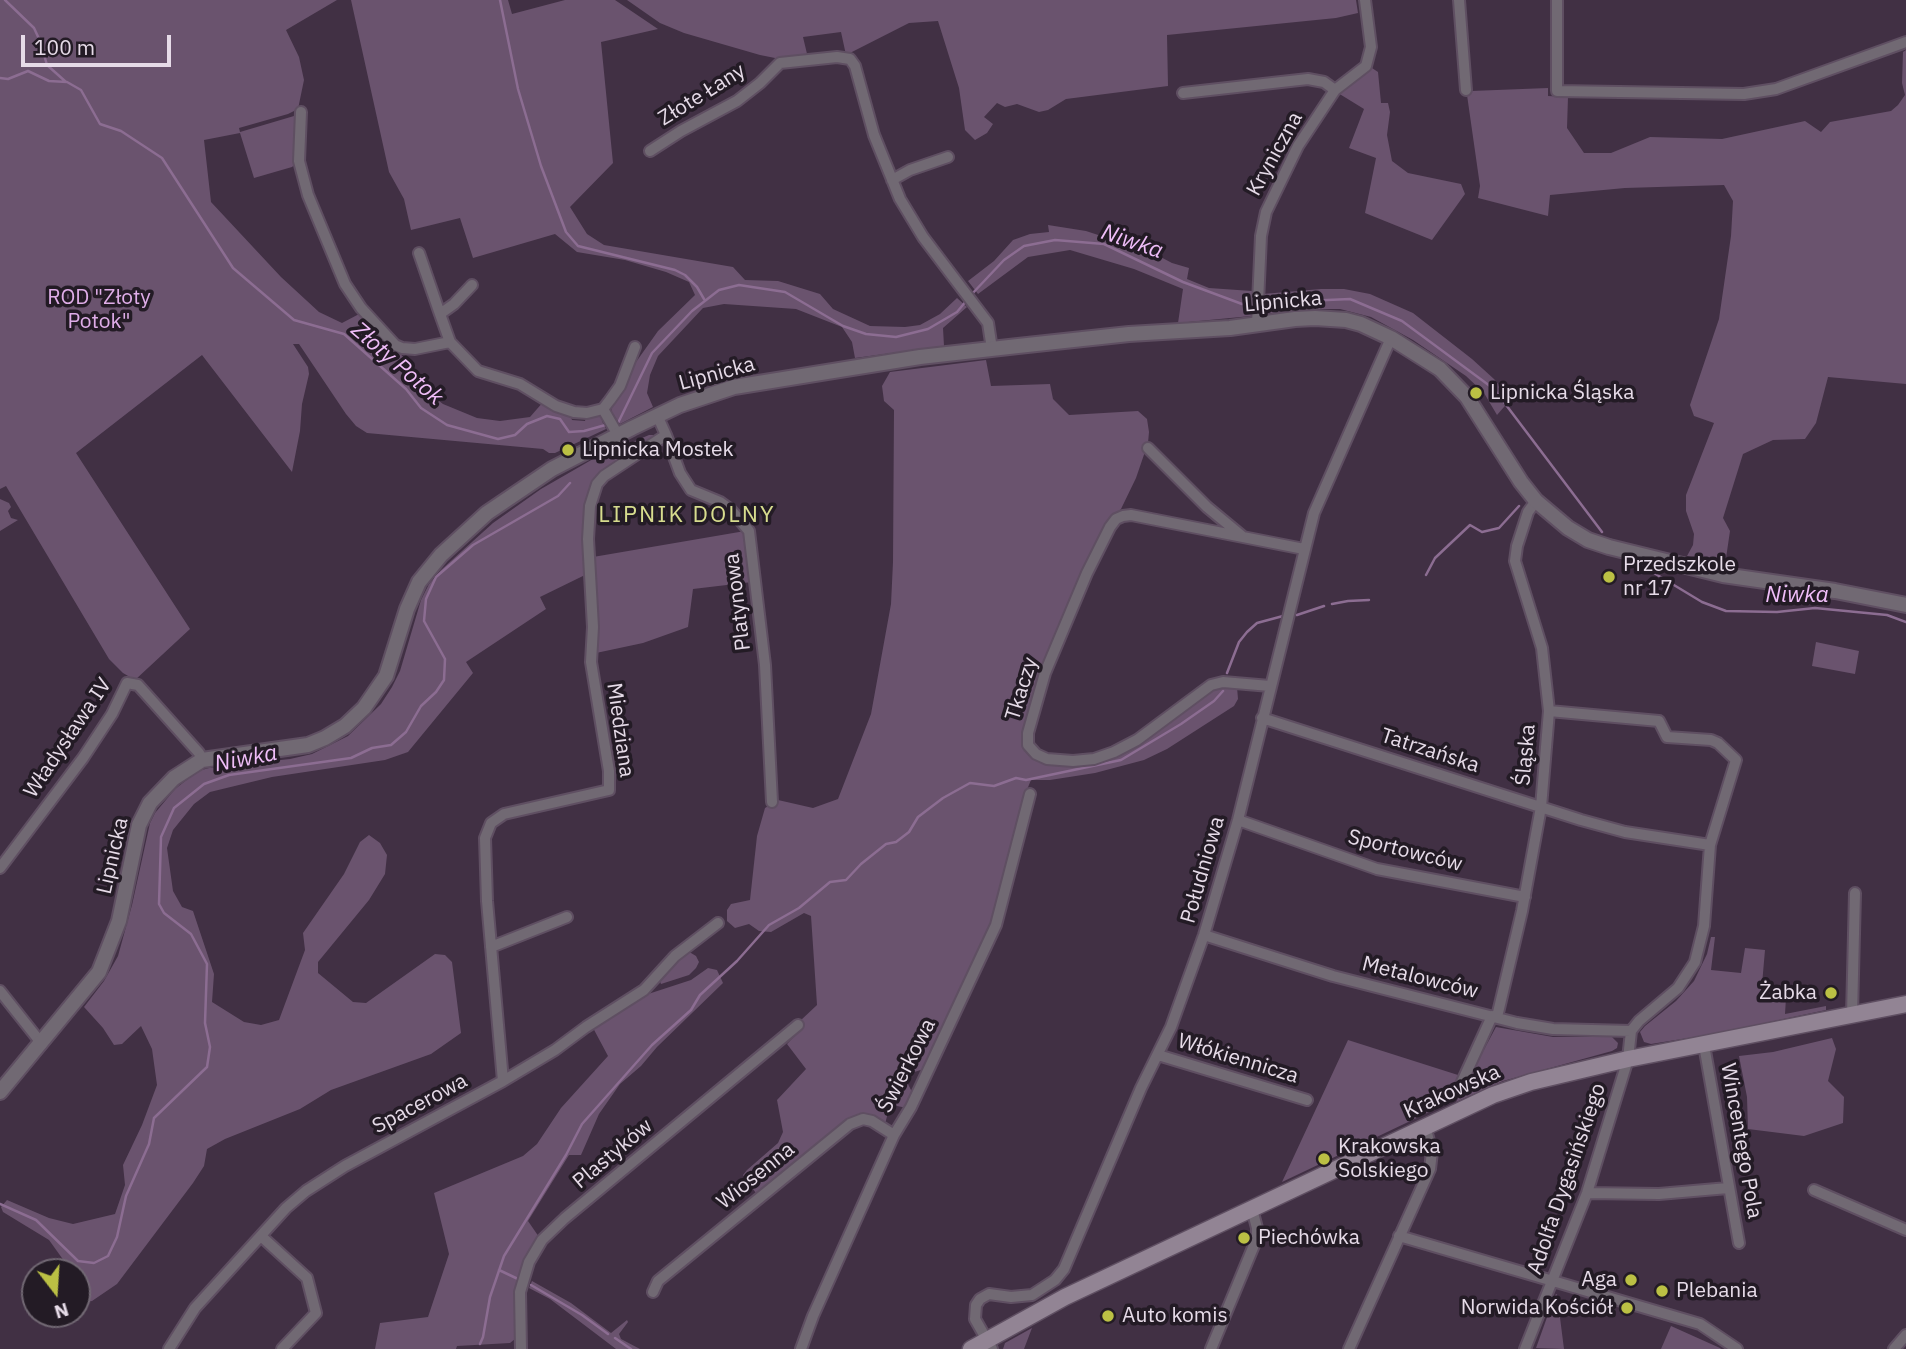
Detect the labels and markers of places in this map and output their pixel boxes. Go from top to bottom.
place label: Lipnicka Śląska [1490,380,1634,406]
marker: Lipnicka Śląska [1468,385,1484,401]
place label: Lipnicka Mostek [582,437,734,463]
marker: Lipnicka Mostek [560,442,576,458]
place label: Przedszkole nr 17 [1623,552,1736,602]
marker: Przedszkole nr 17 [1601,569,1617,585]
place label: Żabka [1759,980,1817,1006]
marker: Żabka [1823,985,1839,1001]
place label: Krakowska Solskiego [1338,1134,1441,1184]
marker: Krakowska Solskiego [1316,1151,1332,1167]
place label: Piechówka [1258,1225,1360,1251]
marker: Piechówka [1236,1230,1252,1246]
place label: Aga [1581,1267,1617,1293]
marker: Aga [1623,1272,1639,1288]
place label: Plebania [1676,1278,1758,1304]
marker: Plebania [1654,1283,1670,1299]
place label: Norwida Kościół [1461,1295,1613,1321]
marker: Norwida Kościół [1619,1300,1635,1316]
place label: Auto komis [1122,1303,1228,1329]
marker: Auto komis [1100,1308,1116,1324]

